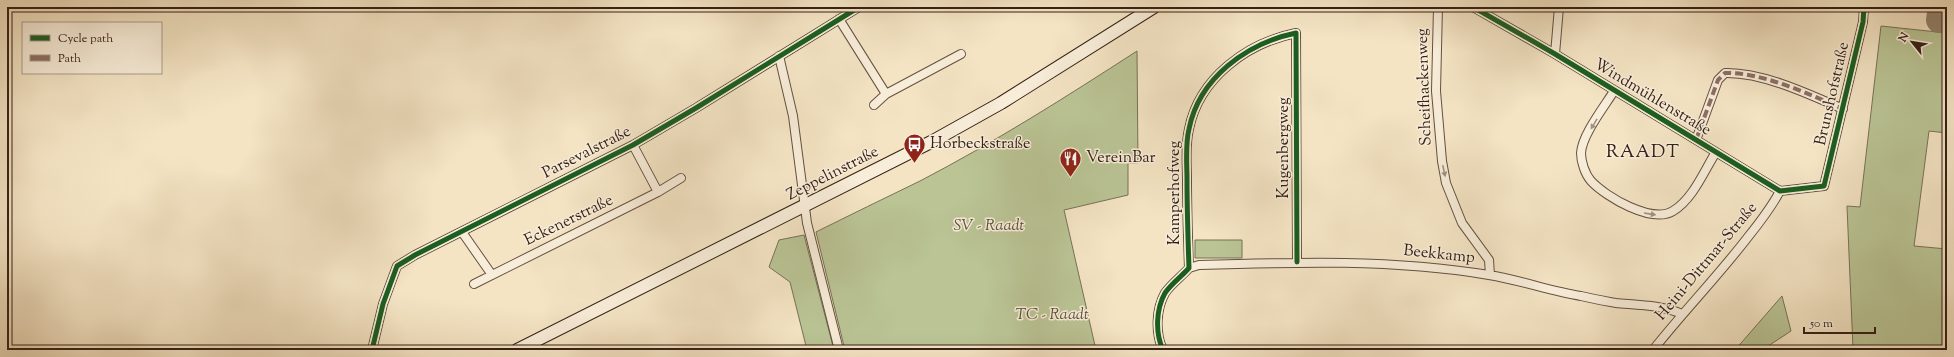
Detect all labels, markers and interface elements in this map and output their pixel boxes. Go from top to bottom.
legend [22,22,162,74]
north arrow [1892,22,1932,62]
street label: Scheifhackenweg [1411,28,1439,146]
text: Cycle path [58,30,113,48]
text: N [1895,30,1913,46]
street label: Brunshofstraße [1810,40,1856,148]
text: Path [58,50,81,68]
street label: Windmühlenstraße [1589,54,1715,142]
street label: Kugenbergweg [1273,97,1296,199]
one-way arrow [1590,118,1597,130]
street label: Parsevalstraße [539,121,635,185]
bus stop icon: Horbeckstraße [902,131,928,164]
place label: Horbeckstraße [930,133,1030,156]
district label: RAADT [1606,140,1680,166]
street label: Zeppelinstraße [783,141,883,207]
street label: Kamperhofweg [1164,141,1187,245]
restaurant icon: VereinBar [1058,145,1084,178]
place label: VereinBar [1086,147,1156,170]
one-way arrow [1442,165,1448,178]
street label: Eckenerstraße [521,190,617,252]
street label: Heini-Dittmar-Straße [1651,198,1763,326]
one-way arrow [1644,211,1656,217]
park label: SV - Raadt [954,215,1025,238]
street label: Beekkamp [1402,240,1476,270]
park label: TC - Raadt [1015,304,1089,327]
scale bar [1804,309,1875,335]
text: 50 m [1809,315,1833,333]

